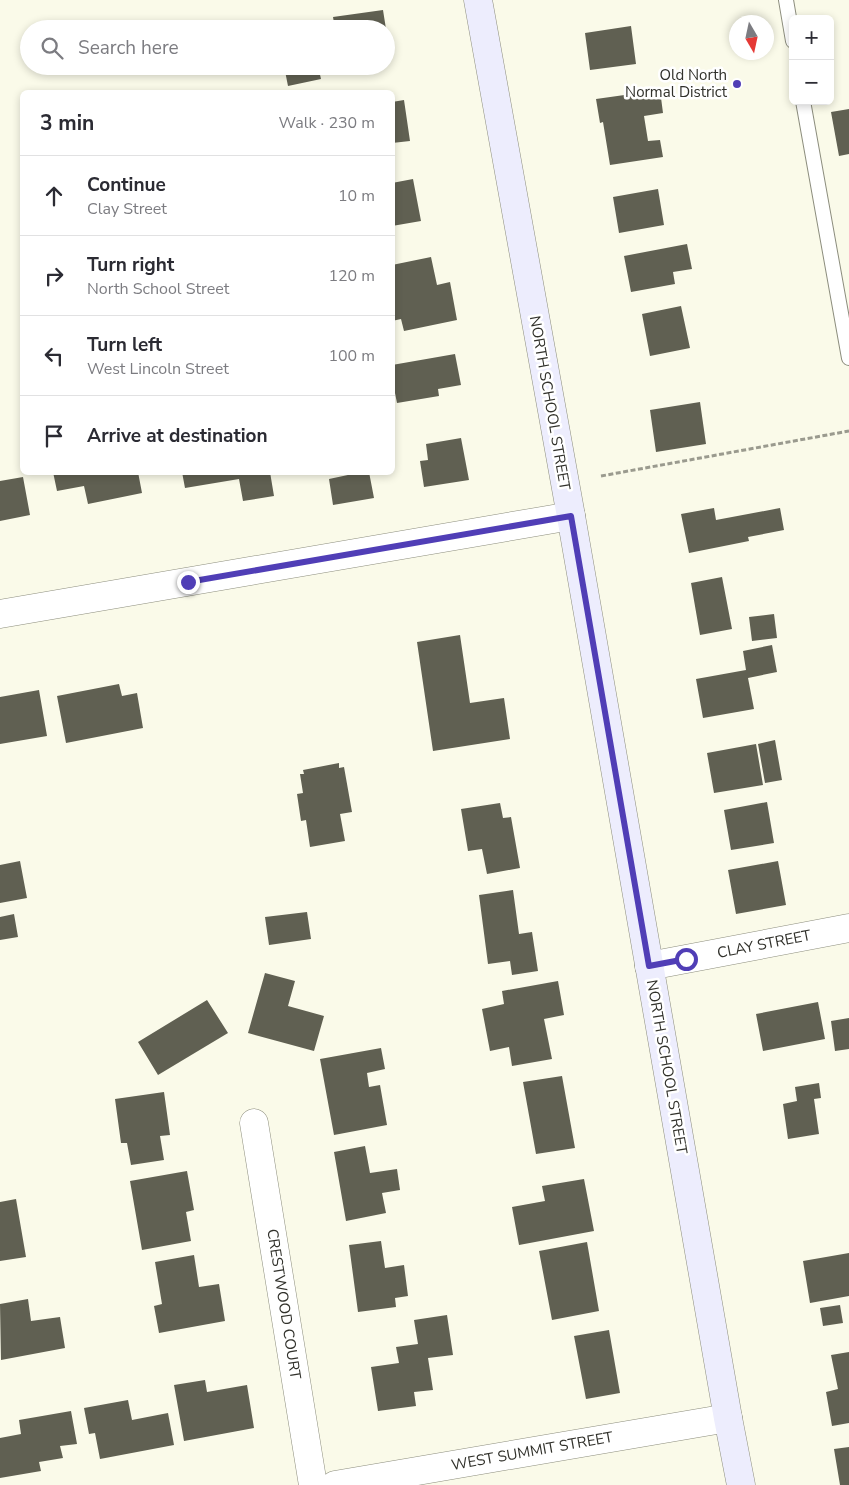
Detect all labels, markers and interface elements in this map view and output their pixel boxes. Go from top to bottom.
north arrow [729,15,774,60]
map controls [789,15,834,105]
button: + [789,15,834,60]
search box [20,20,395,75]
icon: search [38,34,66,62]
text: Search here [78,35,179,61]
button: − [789,60,834,105]
place label: Old North Normal District [625,65,728,102]
marker: Old North Normal District [731,78,743,90]
text: 3 min [40,109,94,137]
text: Walk · 230 m [279,112,375,134]
text: Continue [87,172,166,198]
icon: ahead [40,182,68,210]
text: 10 m [338,185,375,207]
text: Clay Street [87,198,167,220]
text: Turn right [87,252,174,278]
icon: right [40,262,68,290]
text: 120 m [328,265,375,287]
text: North School Street [87,278,229,300]
street label: NORTH SCHOOL STREET [525,314,575,492]
text: Turn left [87,332,162,358]
icon: left [40,342,68,370]
text: 100 m [328,345,375,367]
text: West Lincoln Street [87,358,229,380]
icon: arrive [40,422,68,450]
text: Arrive at destination [87,423,268,449]
route end [177,571,200,594]
street label: CLAY STREET [715,925,813,963]
route start [675,948,698,971]
street label: NORTH SCHOOL STREET [642,978,692,1156]
street label: CRESTWOOD COURT [262,1227,306,1381]
street label: WEST SUMMIT STREET [450,1427,614,1475]

